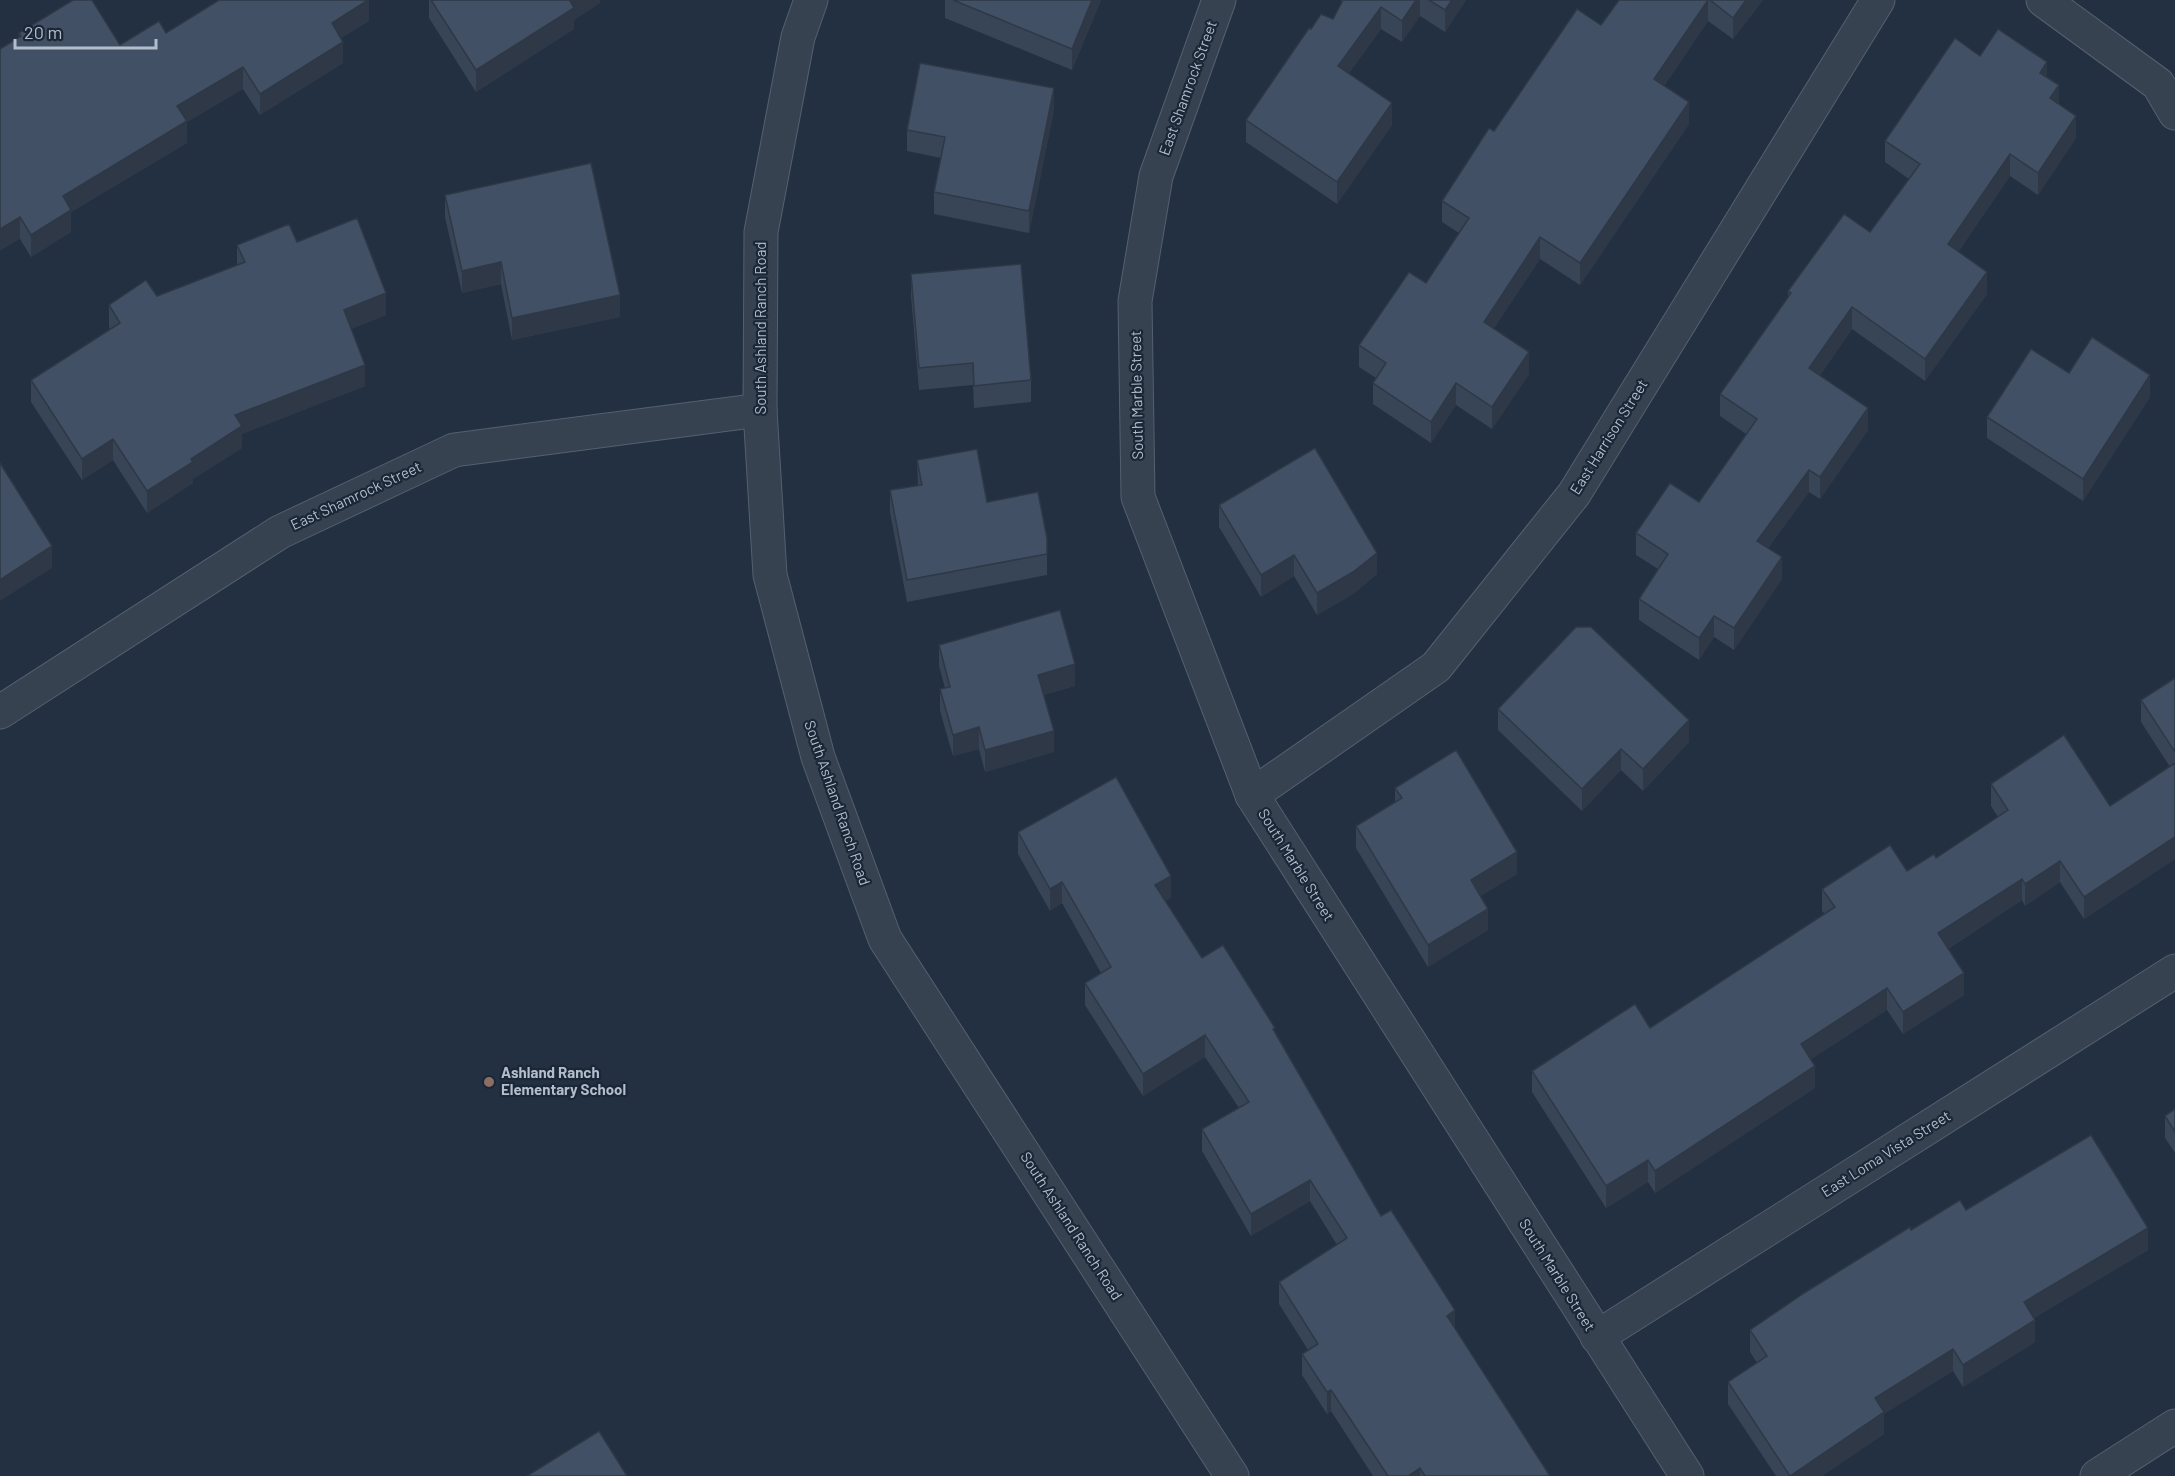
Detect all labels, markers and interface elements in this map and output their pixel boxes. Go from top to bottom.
scale bar [15,12,156,50]
street label: East Shamrock Street [1154,18,1220,158]
text: 20 m [24,21,62,43]
street label: South Ashland Ranch Road [751,241,769,415]
street label: South Marble Street [1126,330,1146,460]
street label: East Harrison Street [1566,376,1651,497]
street label: East Shamrock Street [287,457,424,533]
street label: South Ashland Ranch Road [801,718,875,887]
street label: South Marble Street [1255,805,1339,924]
place label: Ashland Ranch Elementary School [501,1063,626,1098]
marker: Ashland Ranch Elementary School [482,1075,496,1089]
street label: East Loma Vista Street [1817,1106,1953,1200]
street label: South Ashland Ranch Road [1017,1148,1127,1303]
street label: South Marble Street [1516,1215,1600,1334]

